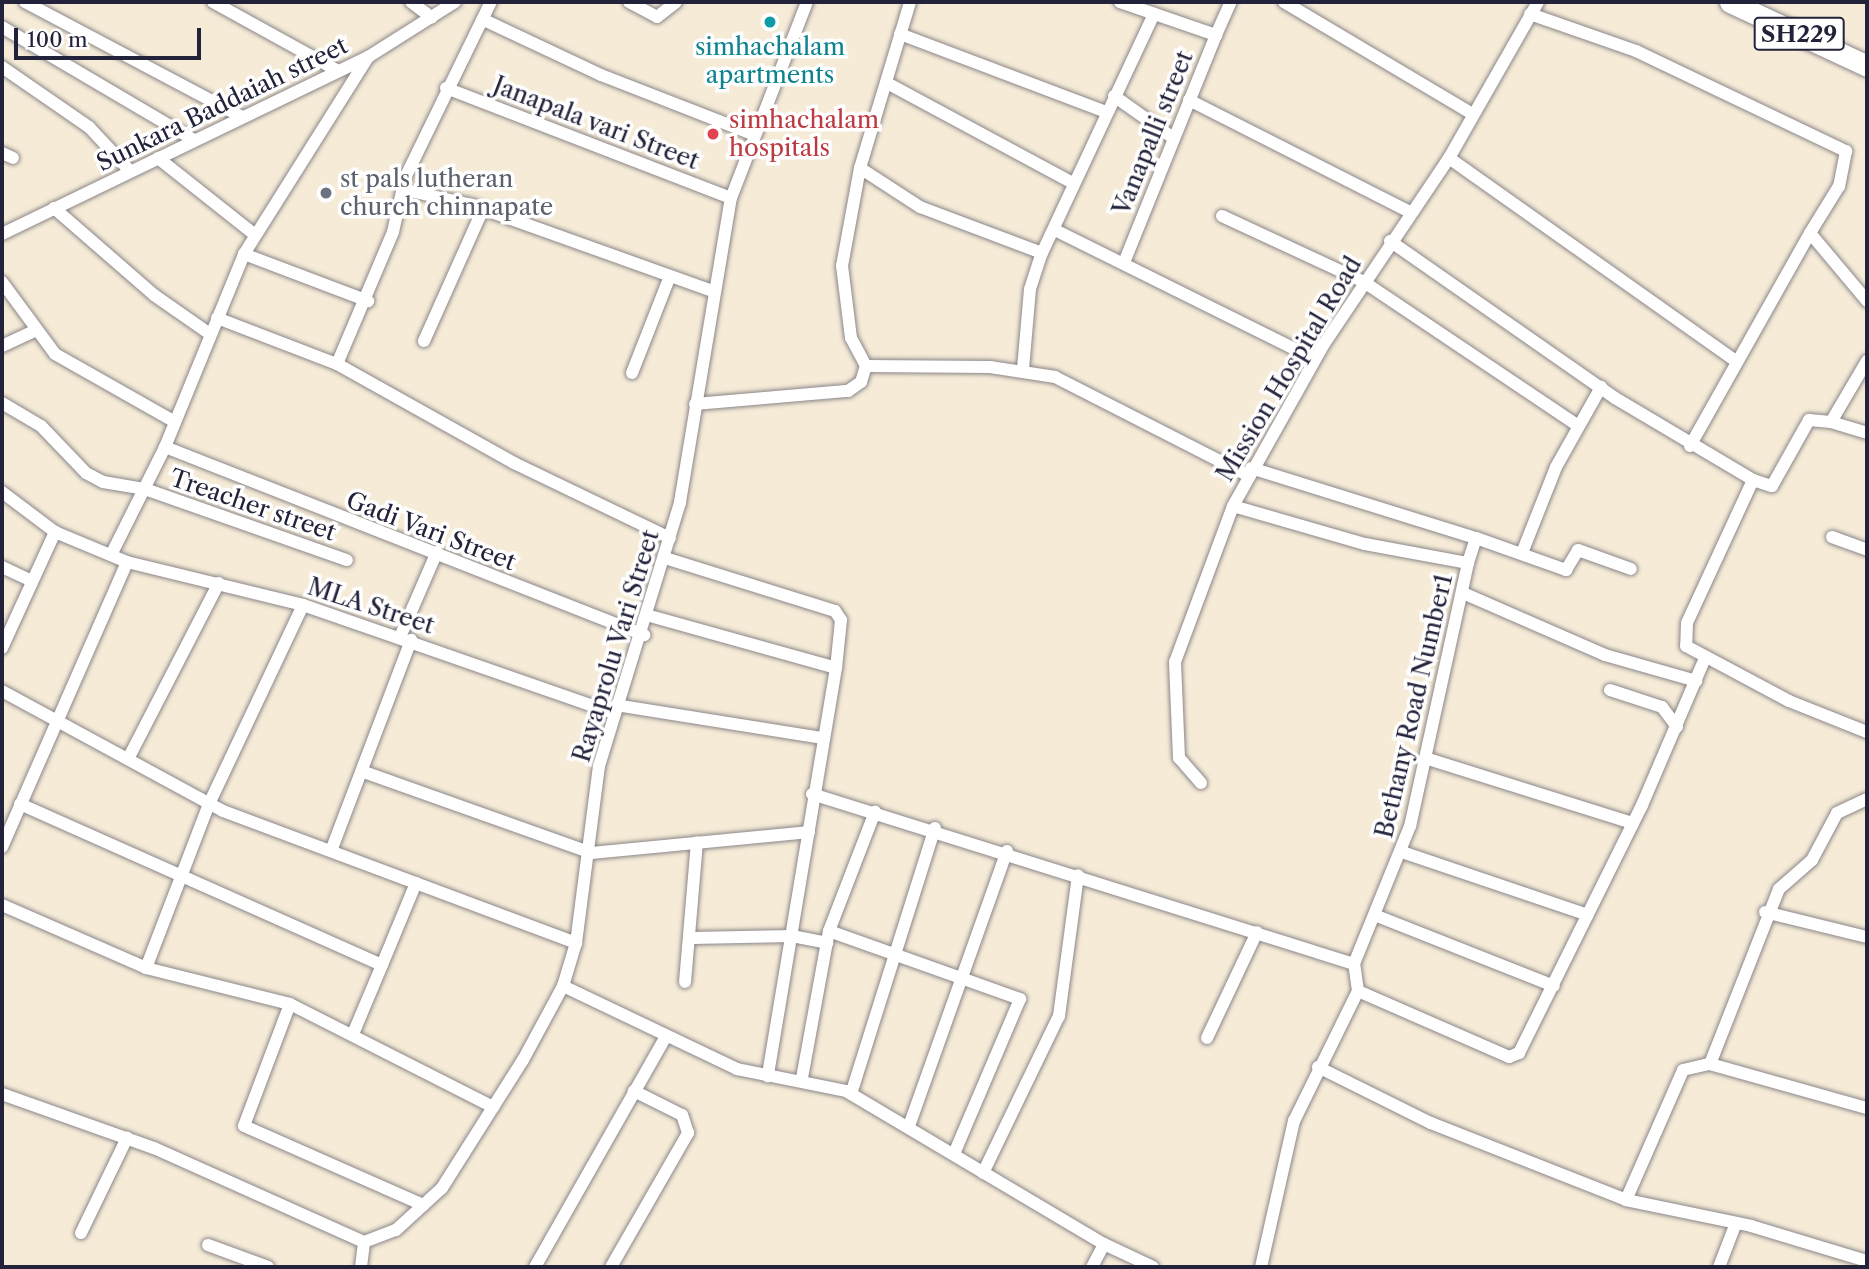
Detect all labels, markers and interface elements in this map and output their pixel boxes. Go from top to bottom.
scale bar [18,14,205,58]
marker: simhachalam apartments [762,14,778,30]
road number: SH229 [1754,14,1844,54]
text: 100 m [27,27,88,52]
street label: Sunkara Baddaiah street [92,31,352,177]
place label: simhachalam apartments [695,33,845,89]
street label: Vanapalli street [1107,47,1199,219]
street label: Janapala vari Street [489,70,703,176]
place label: simhachalam hospitals [729,106,879,162]
marker: simhachalam hospitals [703,124,723,144]
place label: st pals lutheran church chinnapate [340,165,553,221]
marker: st pals lutheran church chinnapate [318,185,334,201]
street label: Mission Hospital Road [1210,251,1368,487]
street label: Treacher street [166,463,340,547]
street label: Gadi Vari Street [342,485,520,577]
street label: Rayaprolu Vari Street [567,526,665,766]
street label: Bethany Road Number1 [1370,571,1458,841]
street label: MLA Street [304,572,438,640]

